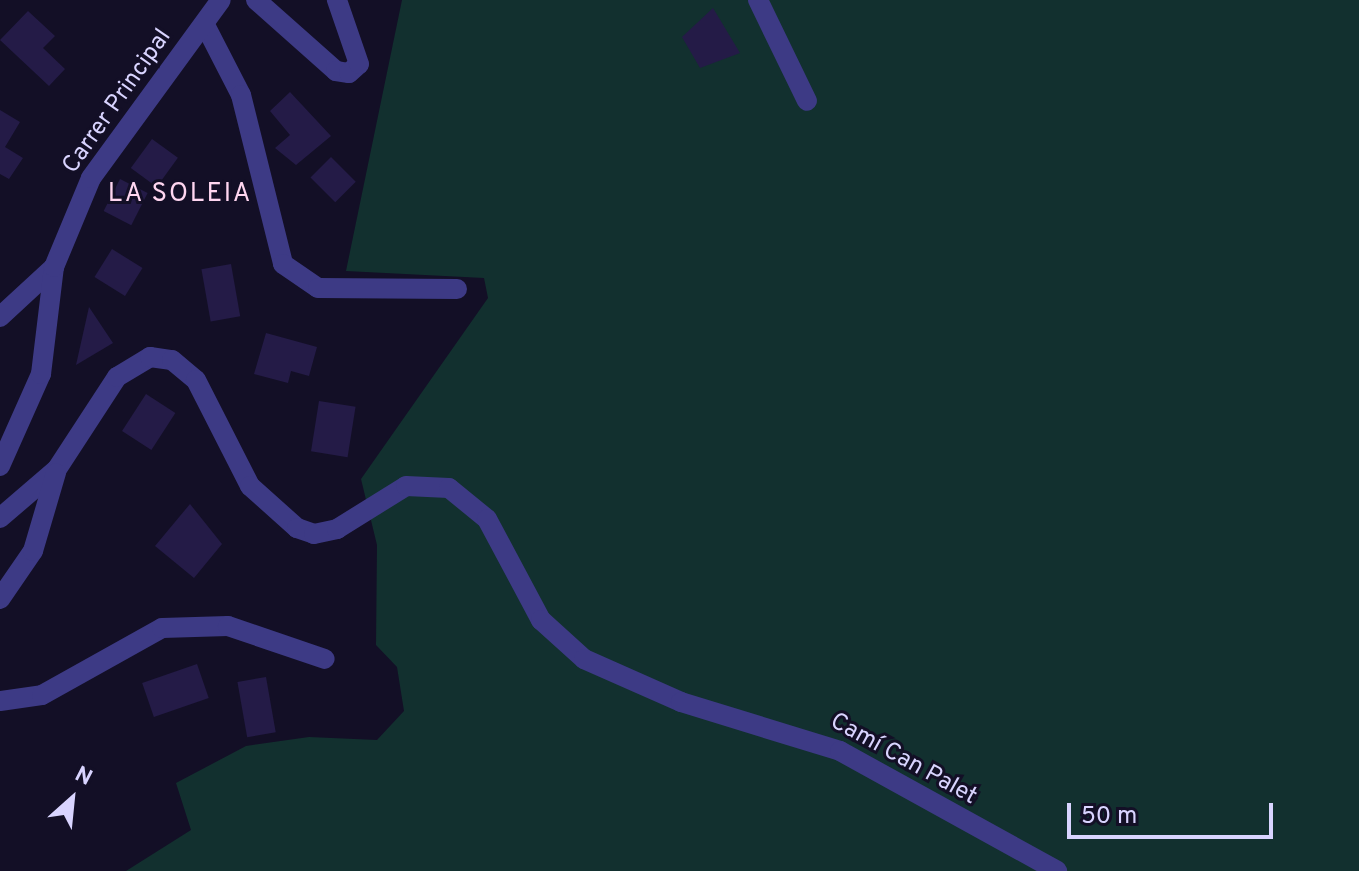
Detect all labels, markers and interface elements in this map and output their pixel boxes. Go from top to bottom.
street label: Carrer Principal [58,24,178,180]
district label: LA SOLEIA [107,179,253,211]
street label: Camí Can Palet [825,708,981,812]
north arrow [32,759,112,839]
text: N [70,762,96,793]
scale bar [1071,787,1277,837]
text: 50 m [1081,802,1137,832]

